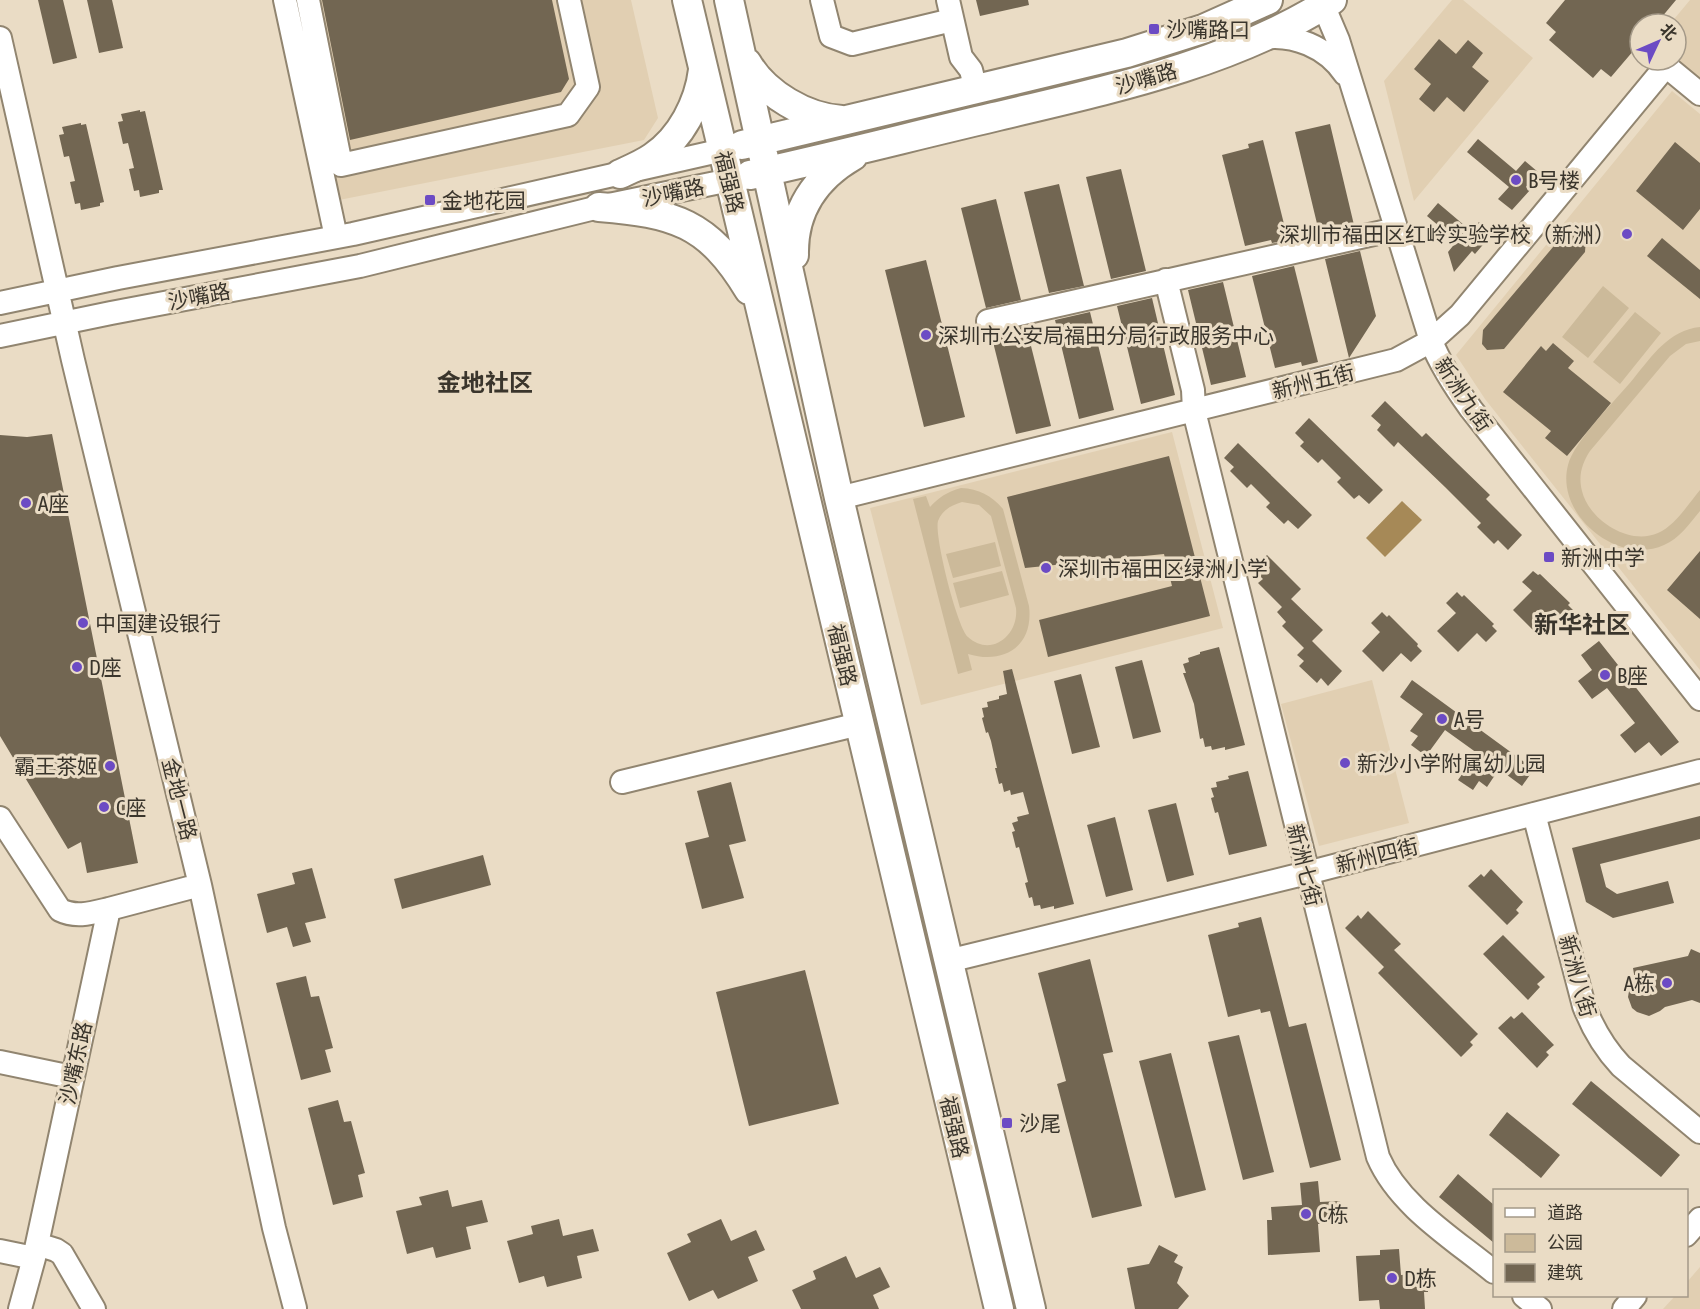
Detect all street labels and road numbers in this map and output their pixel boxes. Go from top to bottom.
street label: 沙嘴路 [1112,58,1180,98]
street label: 福强路 [711,149,749,215]
street label: 沙嘴路 [640,174,706,210]
street label: 沙嘴路 [166,278,232,314]
street label: 新洲九街 [1431,352,1497,436]
street label: 新州五街 [1269,359,1357,403]
street label: 福强路 [824,622,862,688]
street label: 金地一路 [158,755,202,843]
street label: 新洲七街 [1283,821,1327,909]
street label: 新州四街 [1333,833,1421,877]
street label: 新洲八街 [1555,932,1601,1020]
street label: 沙嘴东路 [55,1019,95,1107]
street label: 福强路 [936,1094,974,1160]

